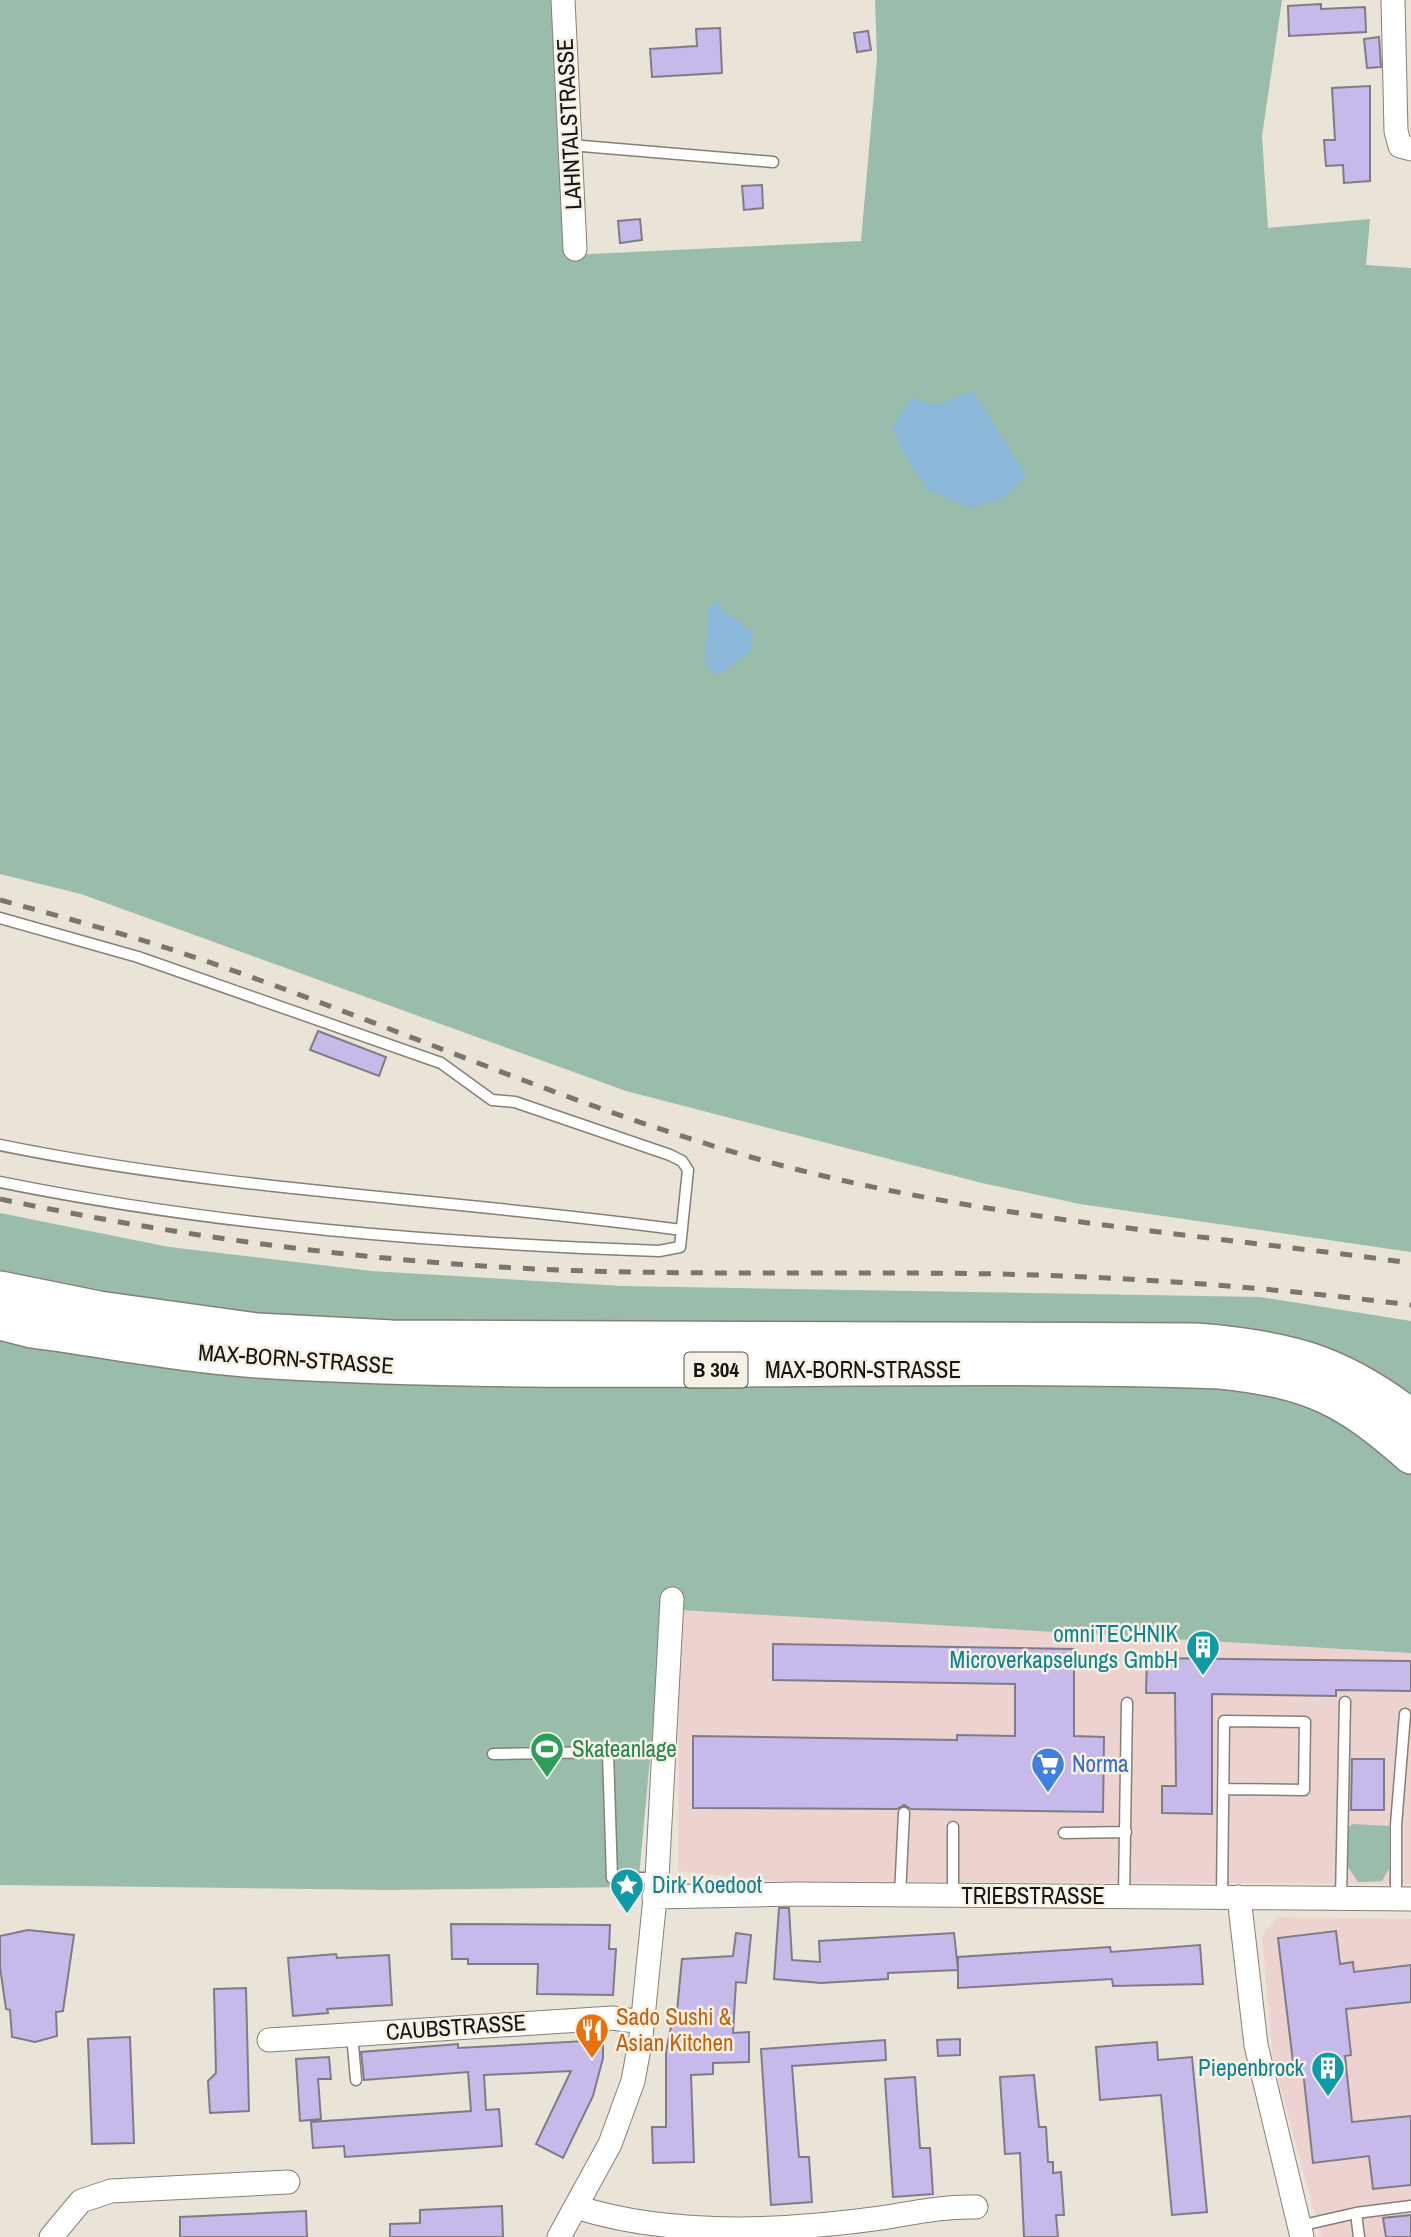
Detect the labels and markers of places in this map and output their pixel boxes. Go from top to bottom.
place label: omniTECHNIK Microverkapselungs GmbH [950,1618,1178,1675]
building icon: omniTECHNIK Microverkapselungs GmbH [1184,1628,1222,1677]
sports icon: Skateanlage [528,1730,566,1779]
place label: Skateanlage [572,1733,677,1764]
supermarket icon: Norma [1029,1745,1067,1794]
place label: Norma [1072,1748,1129,1779]
place icon: Dirk Koedoot [608,1866,646,1915]
place label: Dirk Koedoot [652,1869,762,1900]
place label: Sado Sushi & Asian Kitchen [615,2001,733,2058]
restaurant icon: Sado Sushi & Asian Kitchen [573,2011,611,2060]
building icon: Piepenbrock [1309,2049,1347,2098]
place label: Piepenbrock [1198,2052,1305,2083]

